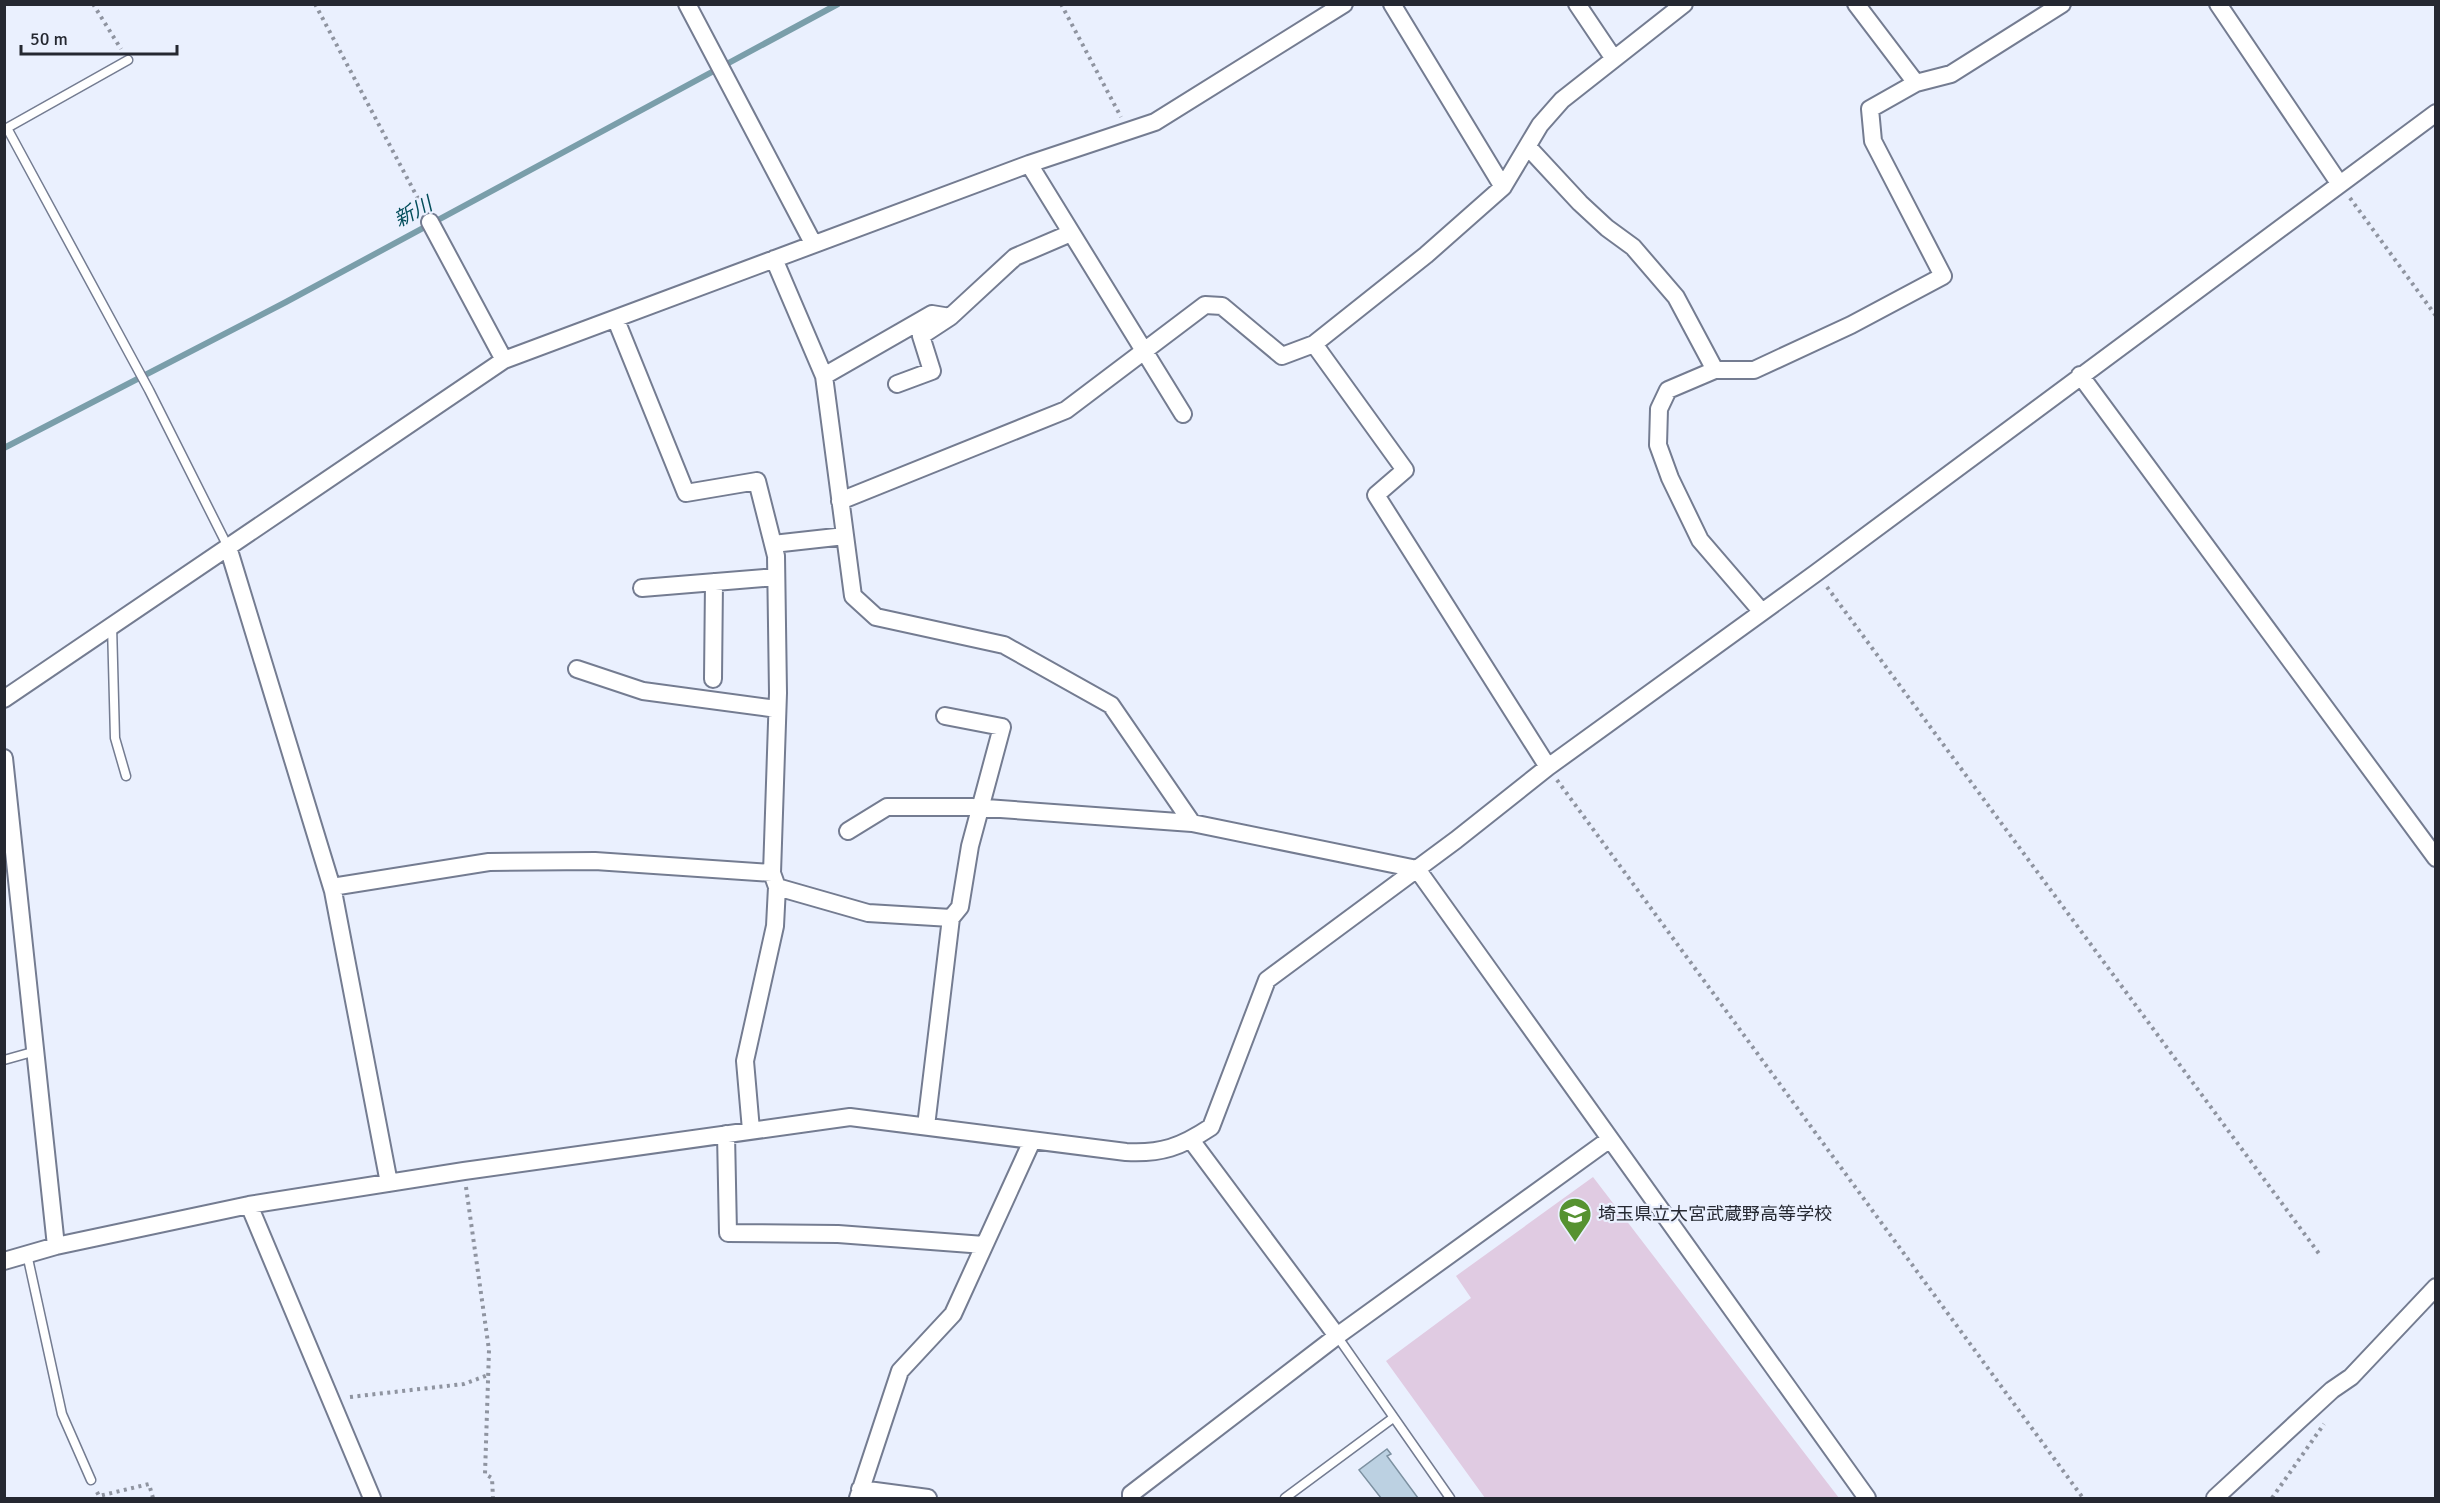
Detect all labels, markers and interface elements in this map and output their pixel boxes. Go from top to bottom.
scale bar [21,18,177,56]
text: 50 m [30,28,68,50]
water label: 新川 [389,191,438,232]
school or university icon: 埼玉県立大宮武蔵野高等学校 [1557,1196,1593,1243]
place label: 埼玉県立大宮武蔵野高等学校 [1598,1203,1832,1225]

